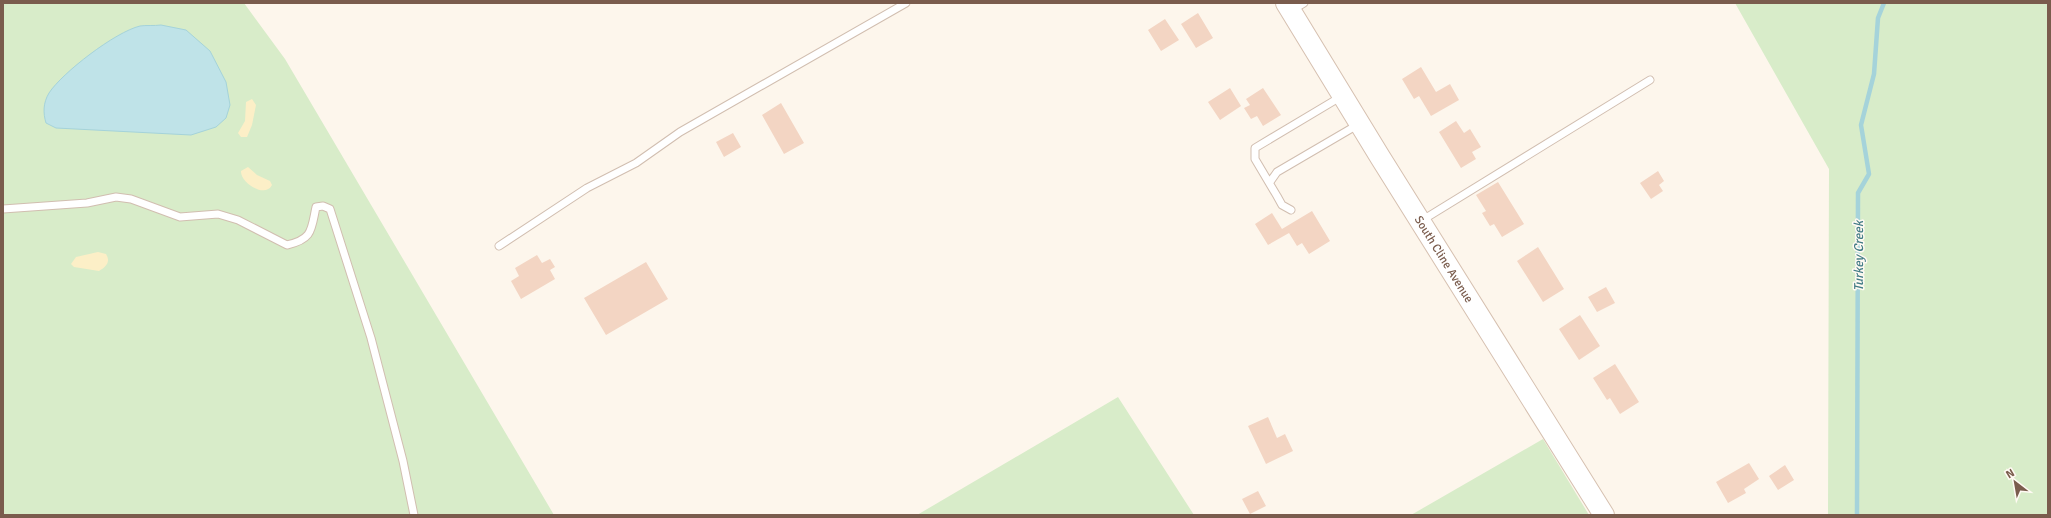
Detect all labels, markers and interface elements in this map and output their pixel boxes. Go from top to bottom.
street label: South Cline Avenue [1411,213,1476,306]
water label: Turkey Creek [1851,219,1867,291]
north arrow [1995,462,2035,502]
text: N [2003,466,2017,481]

